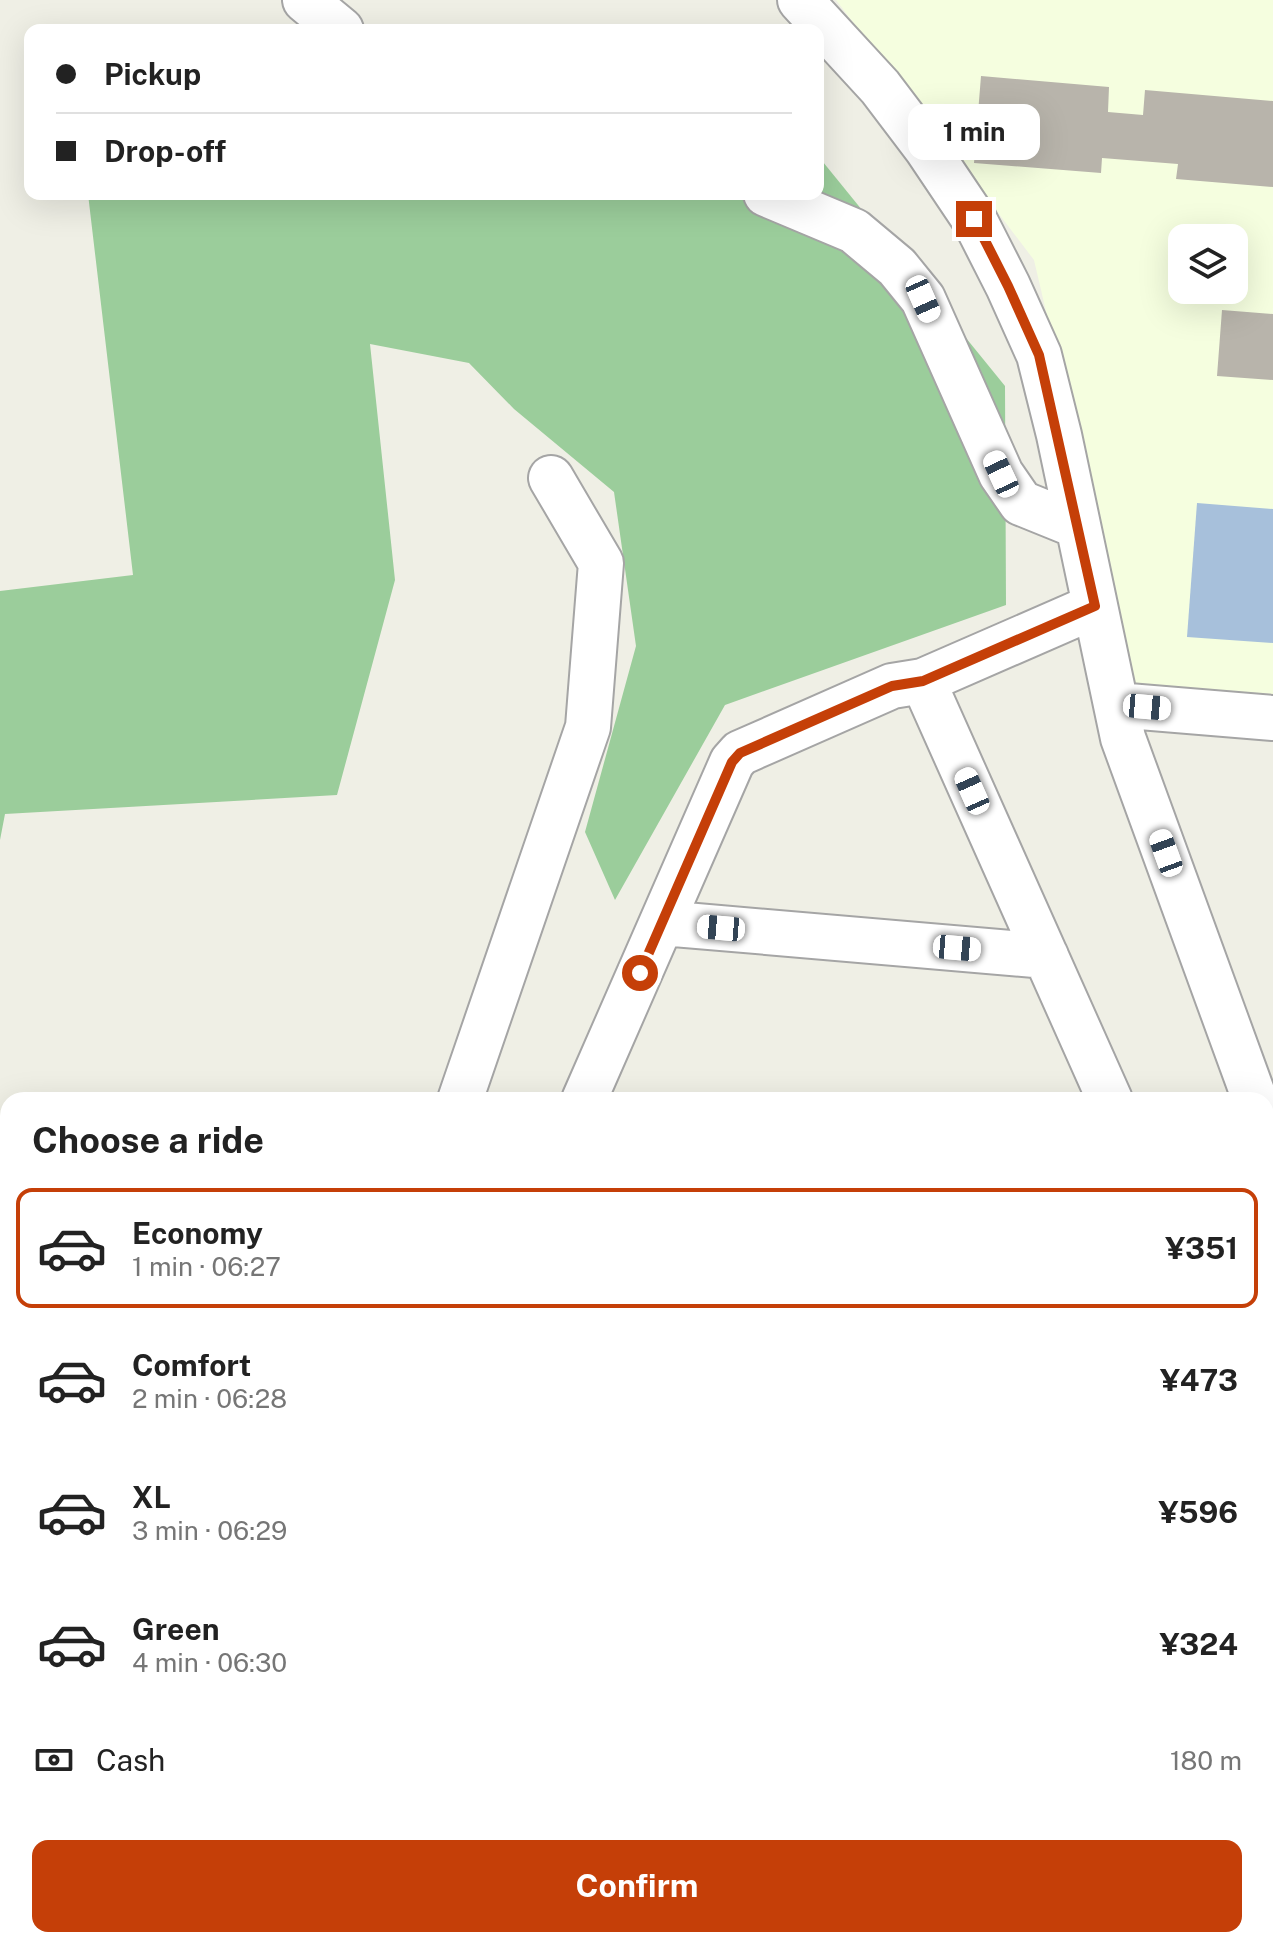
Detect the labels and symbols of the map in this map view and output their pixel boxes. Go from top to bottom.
callout: 1 min [908,103,1040,159]
route end [956,201,992,237]
car [902,272,944,326]
car [980,447,1022,501]
car [1122,693,1172,721]
car [951,764,993,818]
car [1147,826,1185,880]
car [696,914,746,942]
car [932,934,982,962]
route start [622,955,658,991]

